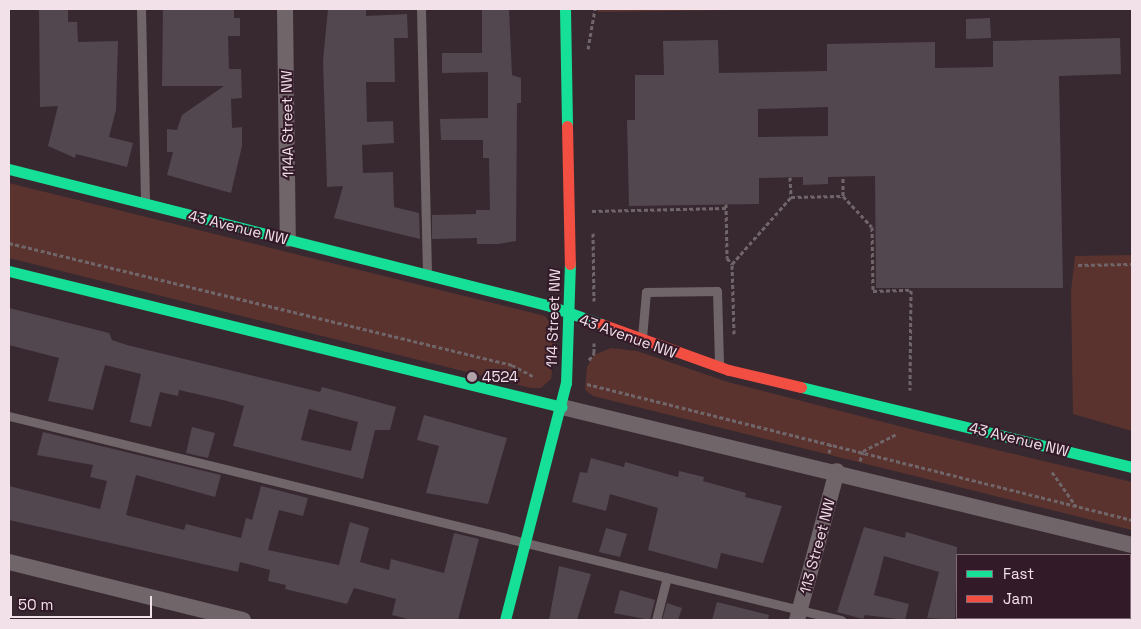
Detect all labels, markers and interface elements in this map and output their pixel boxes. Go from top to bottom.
street label: 114A Street NW [277,70,297,178]
street label: 43 Avenue NW [186,206,290,248]
street label: 114 Street NW [542,268,564,368]
street label: 43 Avenue NW [577,310,679,362]
place label: 4524 [482,368,518,386]
marker: 4524 [466,371,478,383]
street label: 43 Avenue NW [967,418,1071,460]
street label: 113 Street NW [796,496,838,596]
legend [956,554,1131,619]
text: Fast [1003,564,1034,583]
scale bar [12,586,155,618]
text: Jam [1003,589,1033,608]
text: 50 m [18,595,53,614]

